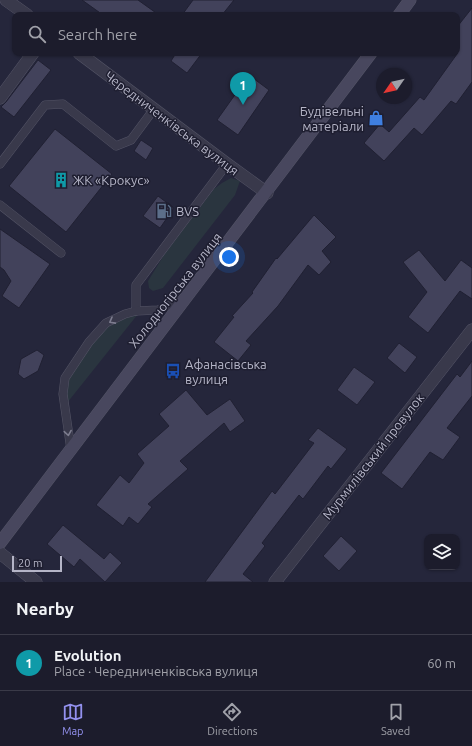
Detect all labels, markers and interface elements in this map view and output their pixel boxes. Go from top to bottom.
search box [12,12,460,56]
icon: search [26,23,48,45]
text: Search here [58,26,137,43]
street label: Чередниченківська вулиця [102,68,242,178]
north arrow [376,68,412,104]
pin: 1 [230,72,256,105]
place label: Будівельні матеріали [300,104,364,133]
shop icon: Будівельні матеріали [367,109,385,127]
building icon: ЖК «Крокус» [52,171,70,189]
place label: ЖК «Крокус» [73,173,149,187]
fuel station icon: BVS [155,202,173,220]
place label: BVS [176,204,199,218]
street label: Холодногірська вулиця [126,230,224,350]
your location [219,247,239,267]
one-way arrow [109,316,116,323]
place label: Афанасівська вулиця [185,357,267,386]
bus stop icon: Афанасівська вулиця [164,362,182,380]
street label: Мурмилівський провулок [319,390,427,522]
one-way arrow [63,429,72,436]
map controls [424,534,460,570]
button: layers [424,534,460,570]
scale bar [12,554,62,573]
text: 20 m [18,557,42,569]
text: Nearby [16,599,74,618]
text: Evolution [54,647,122,664]
text: 1 [25,656,33,670]
text: 60 m [427,656,456,670]
text: Place · Чередниченківська вулиця [54,664,258,678]
tab: Map [62,701,84,737]
tab: Directions [207,701,257,737]
tab: Saved [381,701,410,737]

